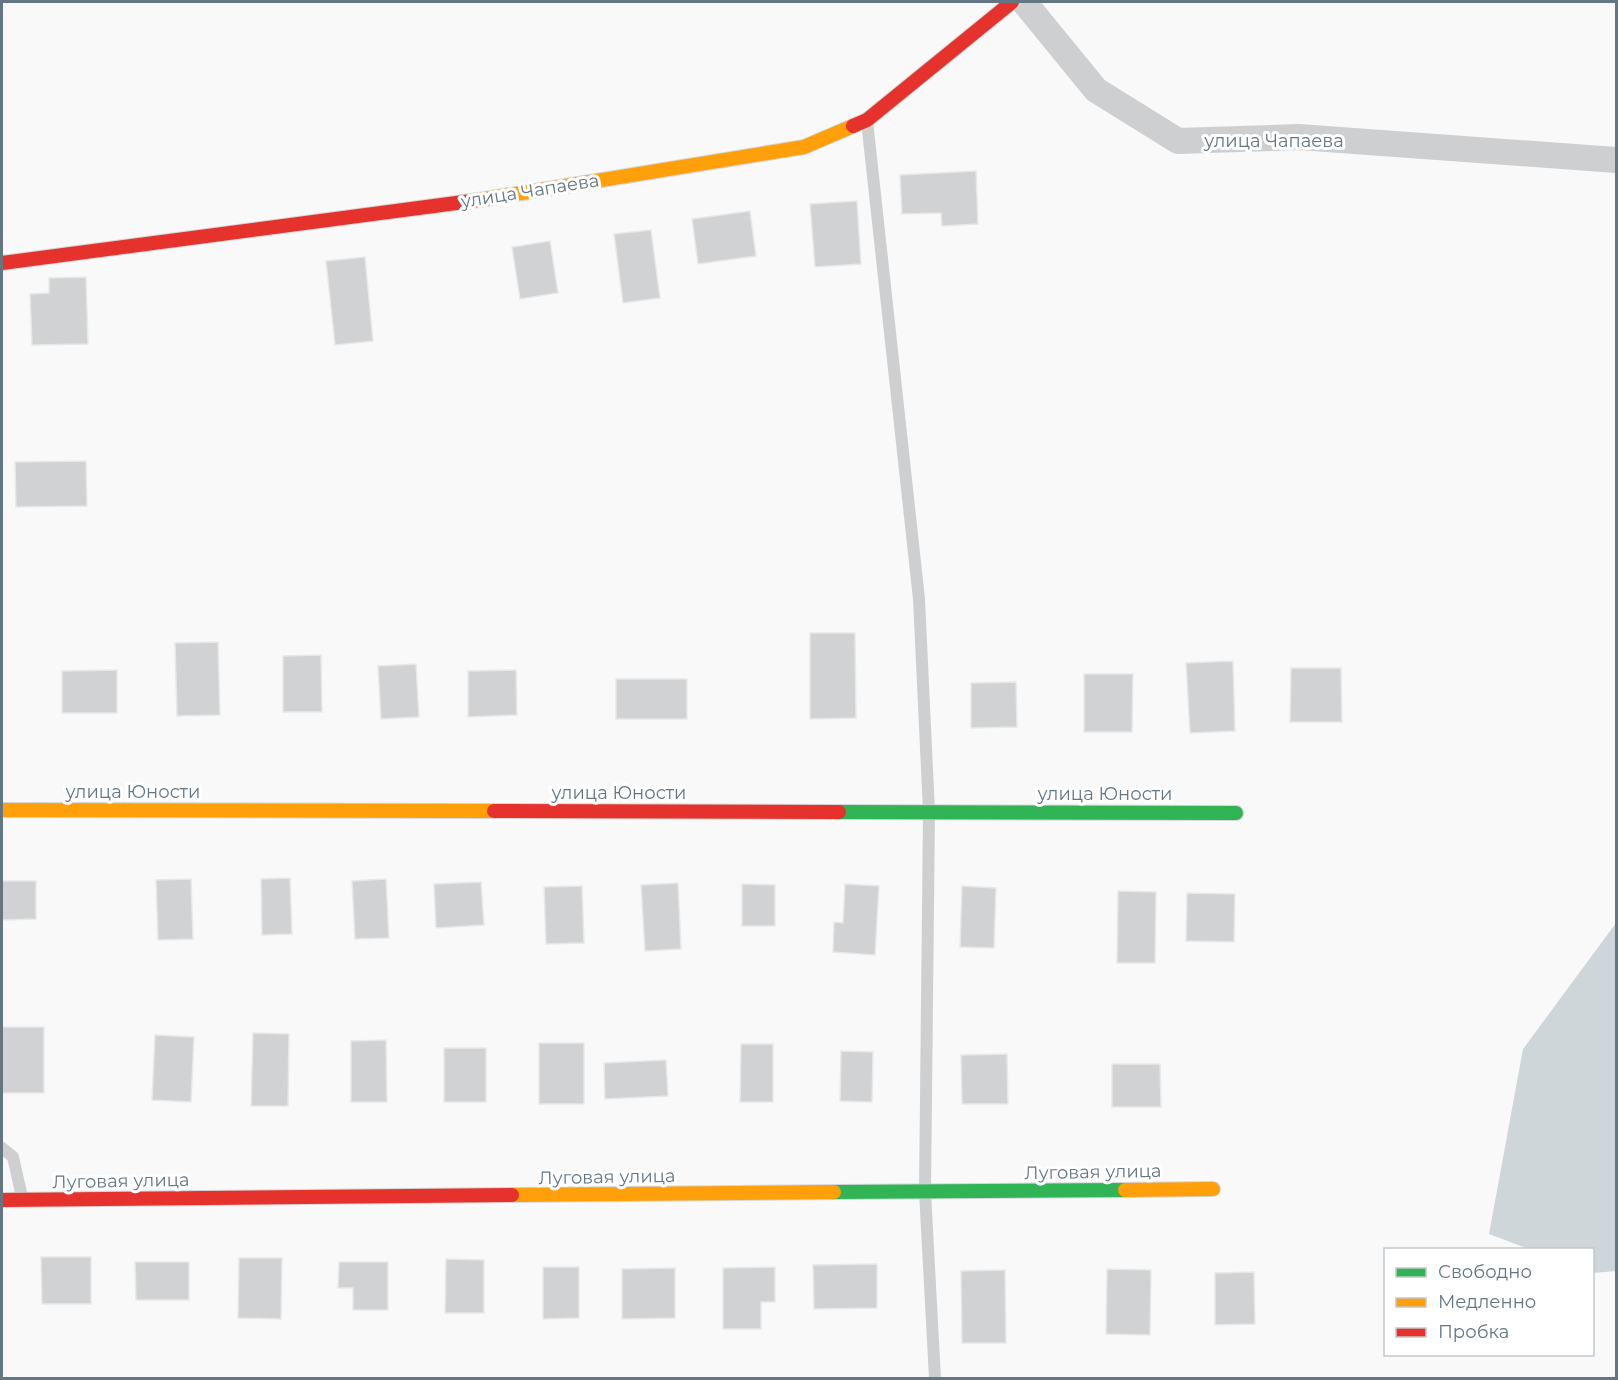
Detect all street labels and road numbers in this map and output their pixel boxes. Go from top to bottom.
street label: улица Чапаева [1203,130,1344,152]
street label: улица Чапаева [458,169,601,213]
street label: улица Юности [64,781,201,803]
street label: улица Юности [550,782,687,804]
street label: улица Юности [1036,783,1173,805]
street label: Луговая улица [1024,1160,1162,1184]
street label: Луговая улица [538,1165,676,1189]
street label: Луговая улица [52,1169,190,1193]

